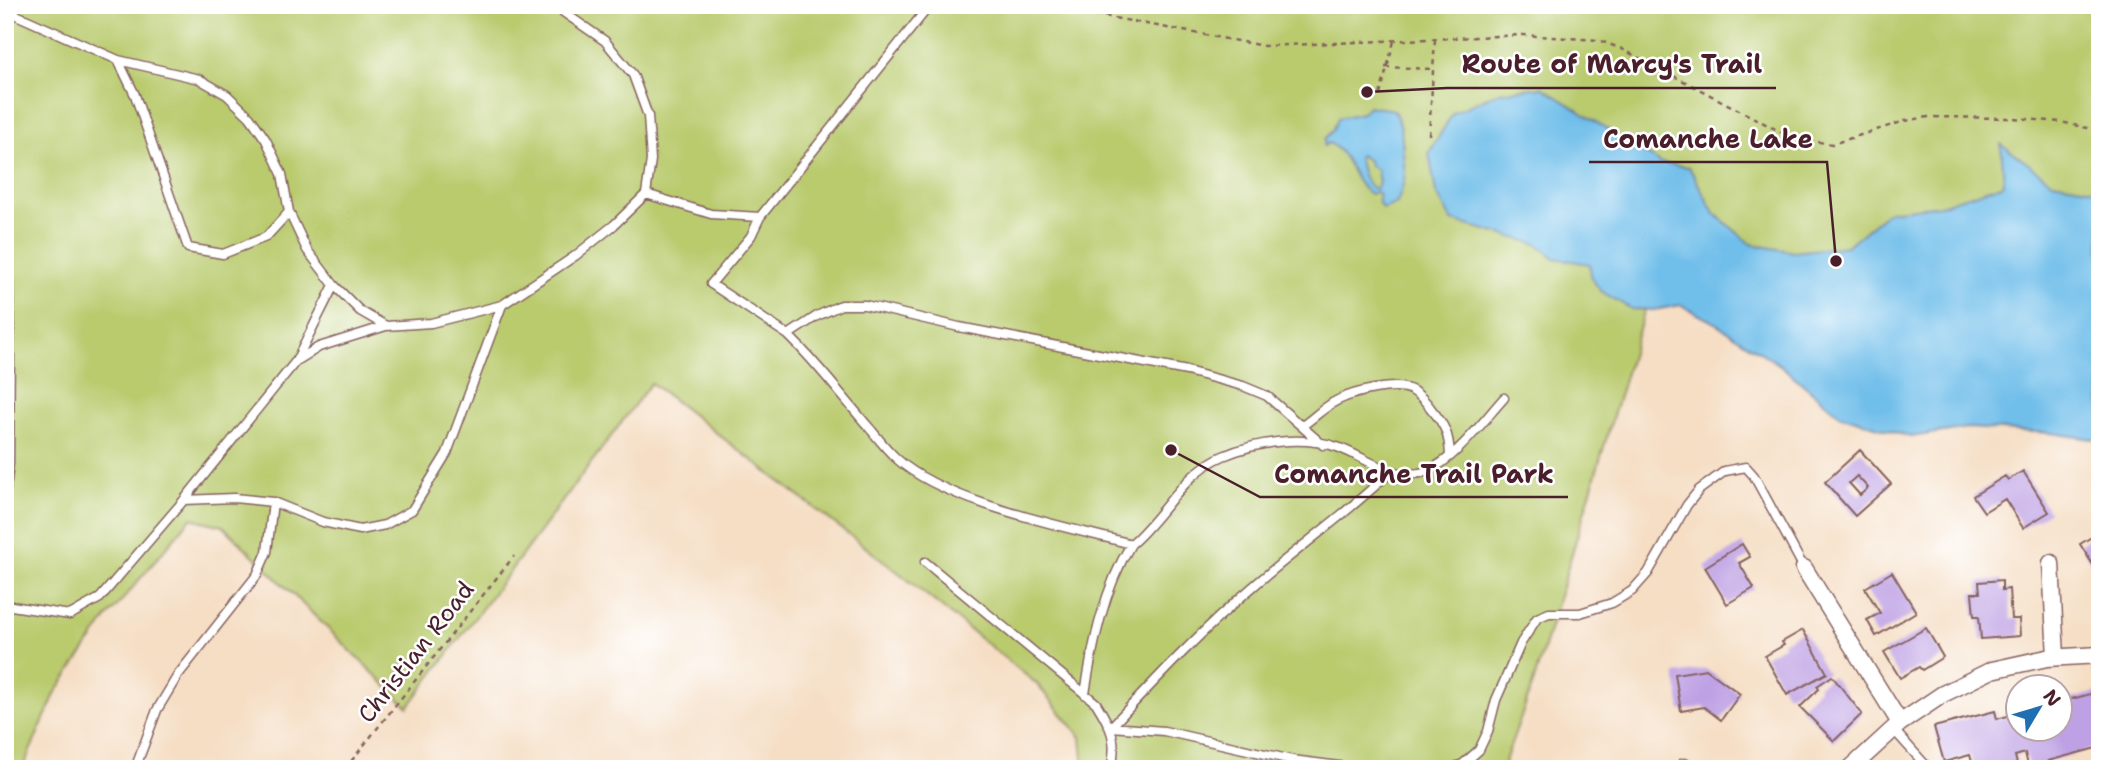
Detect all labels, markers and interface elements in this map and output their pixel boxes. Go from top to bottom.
callout: Route of Marcy's Trail [1447,41,1776,88]
text: Route of Marcy's Trail [1462,46,1762,81]
callout: Comanche Lake [1589,115,1827,162]
text: Comanche Lake [1603,121,1813,156]
callout: Comanche Trail Park [1260,450,1568,497]
text: Comanche Trail Park [1274,456,1554,491]
street label: Christian Road [351,575,481,729]
north arrow [2004,672,2074,742]
text: N [2038,684,2066,711]

